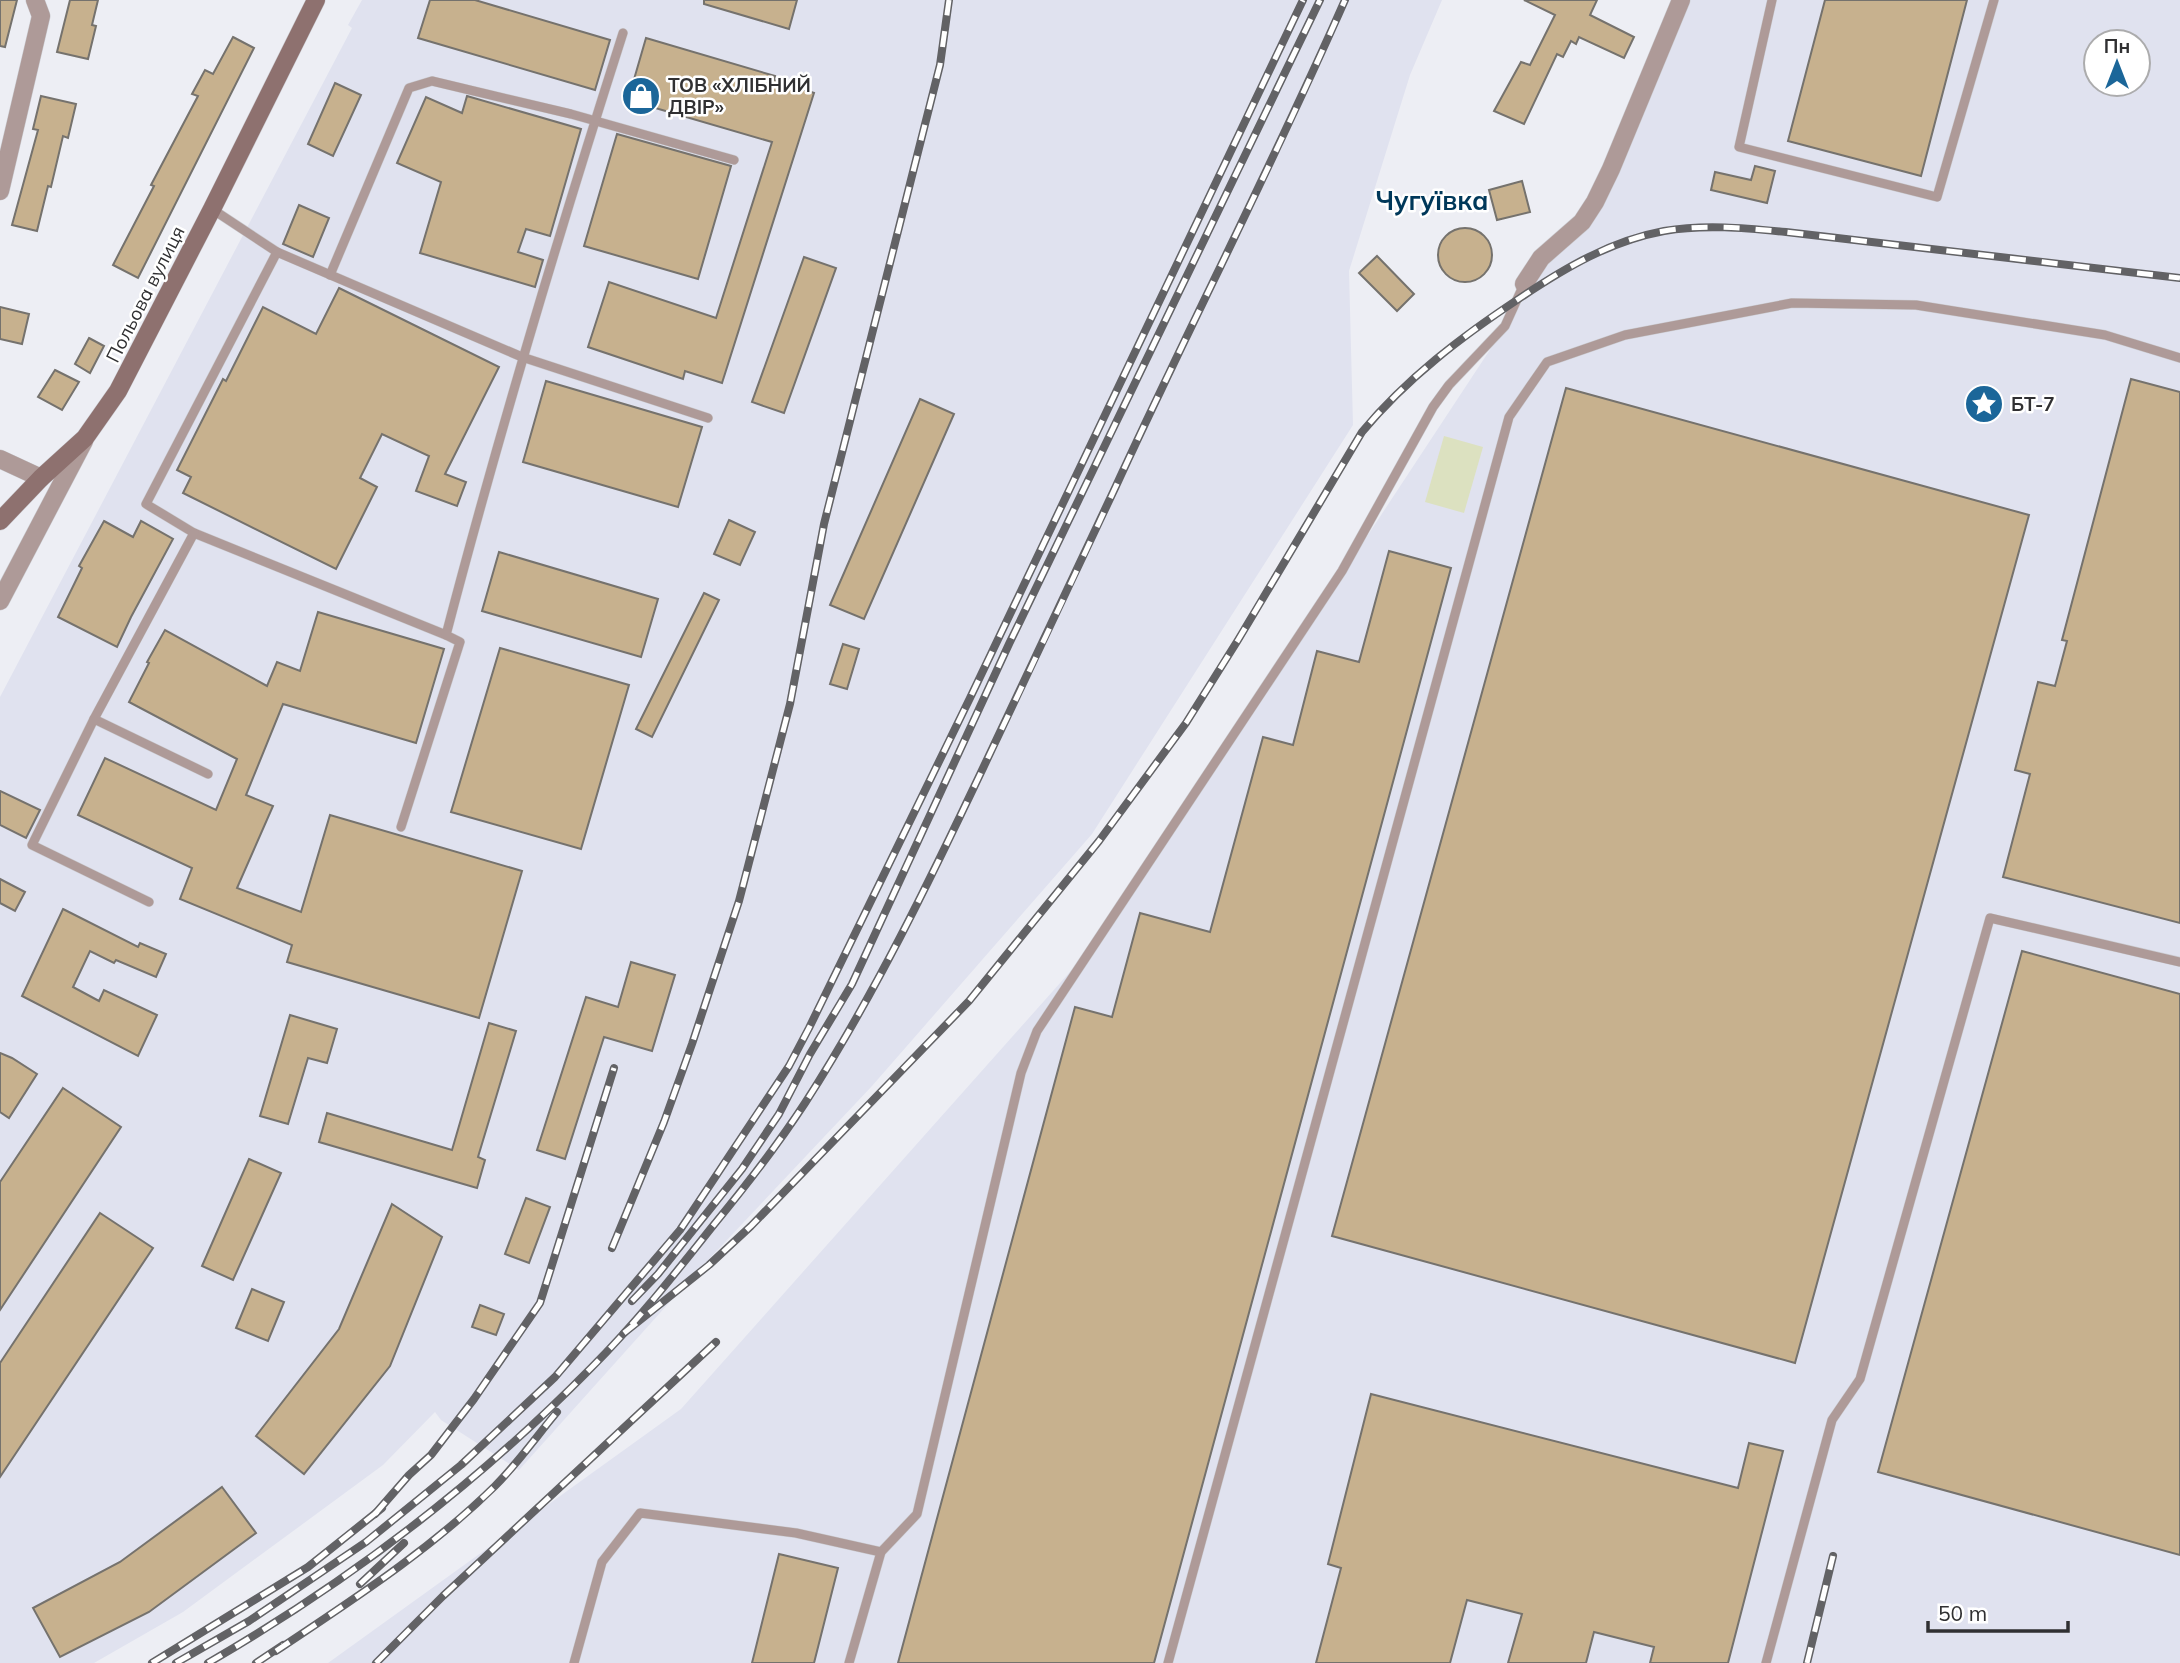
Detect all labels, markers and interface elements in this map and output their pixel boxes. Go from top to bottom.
north arrow [2082,28,2152,98]
text: Пн [2104,34,2130,58]
place label: ТОВ «ХЛІБНИЙ ДВІР» [668,73,811,119]
shop icon: ТОВ «ХЛІБНИЙ ДВІР» [620,75,662,117]
district label: Чугуївка [1375,184,1489,217]
street label: Польова вулиця [100,222,190,366]
place icon: БТ-7 [1963,383,2005,425]
place label: БТ-7 [2011,392,2055,416]
scale bar [1928,1590,2068,1634]
text: 50 m [1938,1600,1987,1626]

